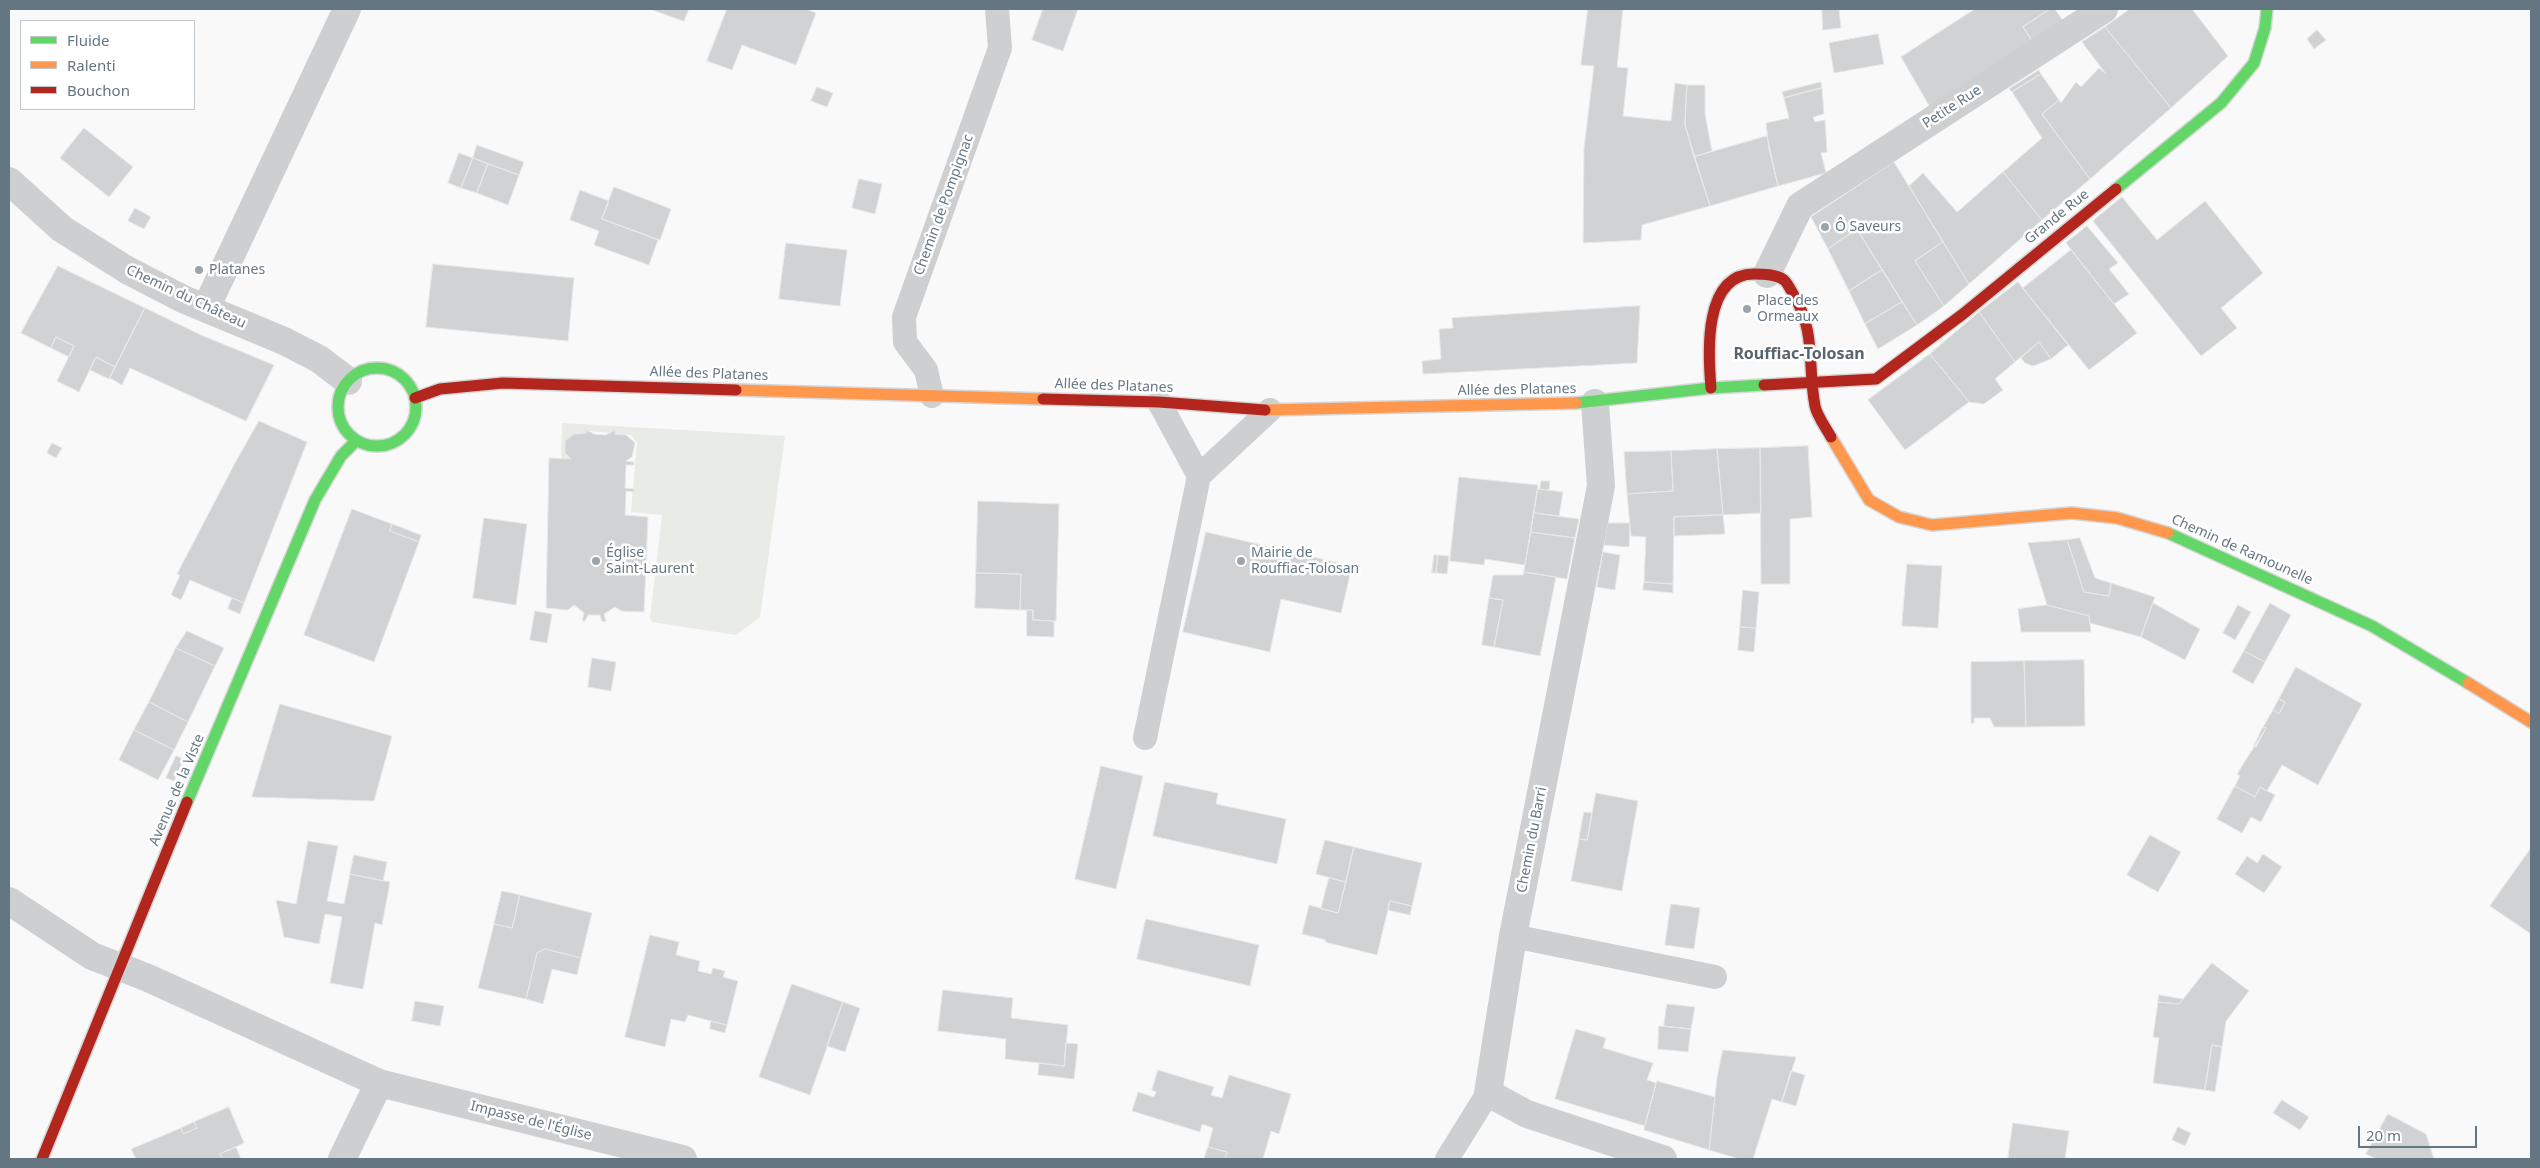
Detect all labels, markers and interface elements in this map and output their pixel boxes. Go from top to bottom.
legend [20,20,195,110]
text: Fluide [67,30,109,50]
text: Ralenti [67,55,116,75]
text: Bouchon [67,80,130,100]
street label: Petite Rue [1919,82,1985,132]
street label: Chemin de Pompignac [911,132,977,278]
street label: Grande Rue [2022,186,2092,248]
place label: Ô Saveurs [1835,219,1901,235]
marker: Ô Saveurs [1819,221,1831,233]
street label: Chemin du Château [123,262,249,332]
place label: Platanes [209,262,265,278]
marker: Platanes [193,264,205,276]
place label: Place des Ormeaux [1757,293,1819,326]
marker: Place des Ormeaux [1741,303,1753,315]
district label: Rouffiac-Tolosan [1733,344,1865,364]
street label: Allée des Platanes [649,364,769,384]
street label: Allée des Platanes [1054,376,1174,396]
street label: Allée des Platanes [1458,381,1576,399]
street label: Chemin de Ramounelle [2169,511,2315,589]
place label: Église Saint-Laurent [606,545,694,578]
place label: Mairie de Rouffiac-Tolosan [1251,545,1359,578]
marker: Église Saint-Laurent [590,555,602,567]
marker: Mairie de Rouffiac-Tolosan [1235,555,1247,567]
street label: Avenue de la Viste [146,732,208,848]
street label: Chemin du Barri [1514,786,1550,894]
street label: Impasse de l'Église [469,1098,593,1144]
scale bar [2360,1116,2479,1148]
text: 20 m [2366,1125,2401,1145]

